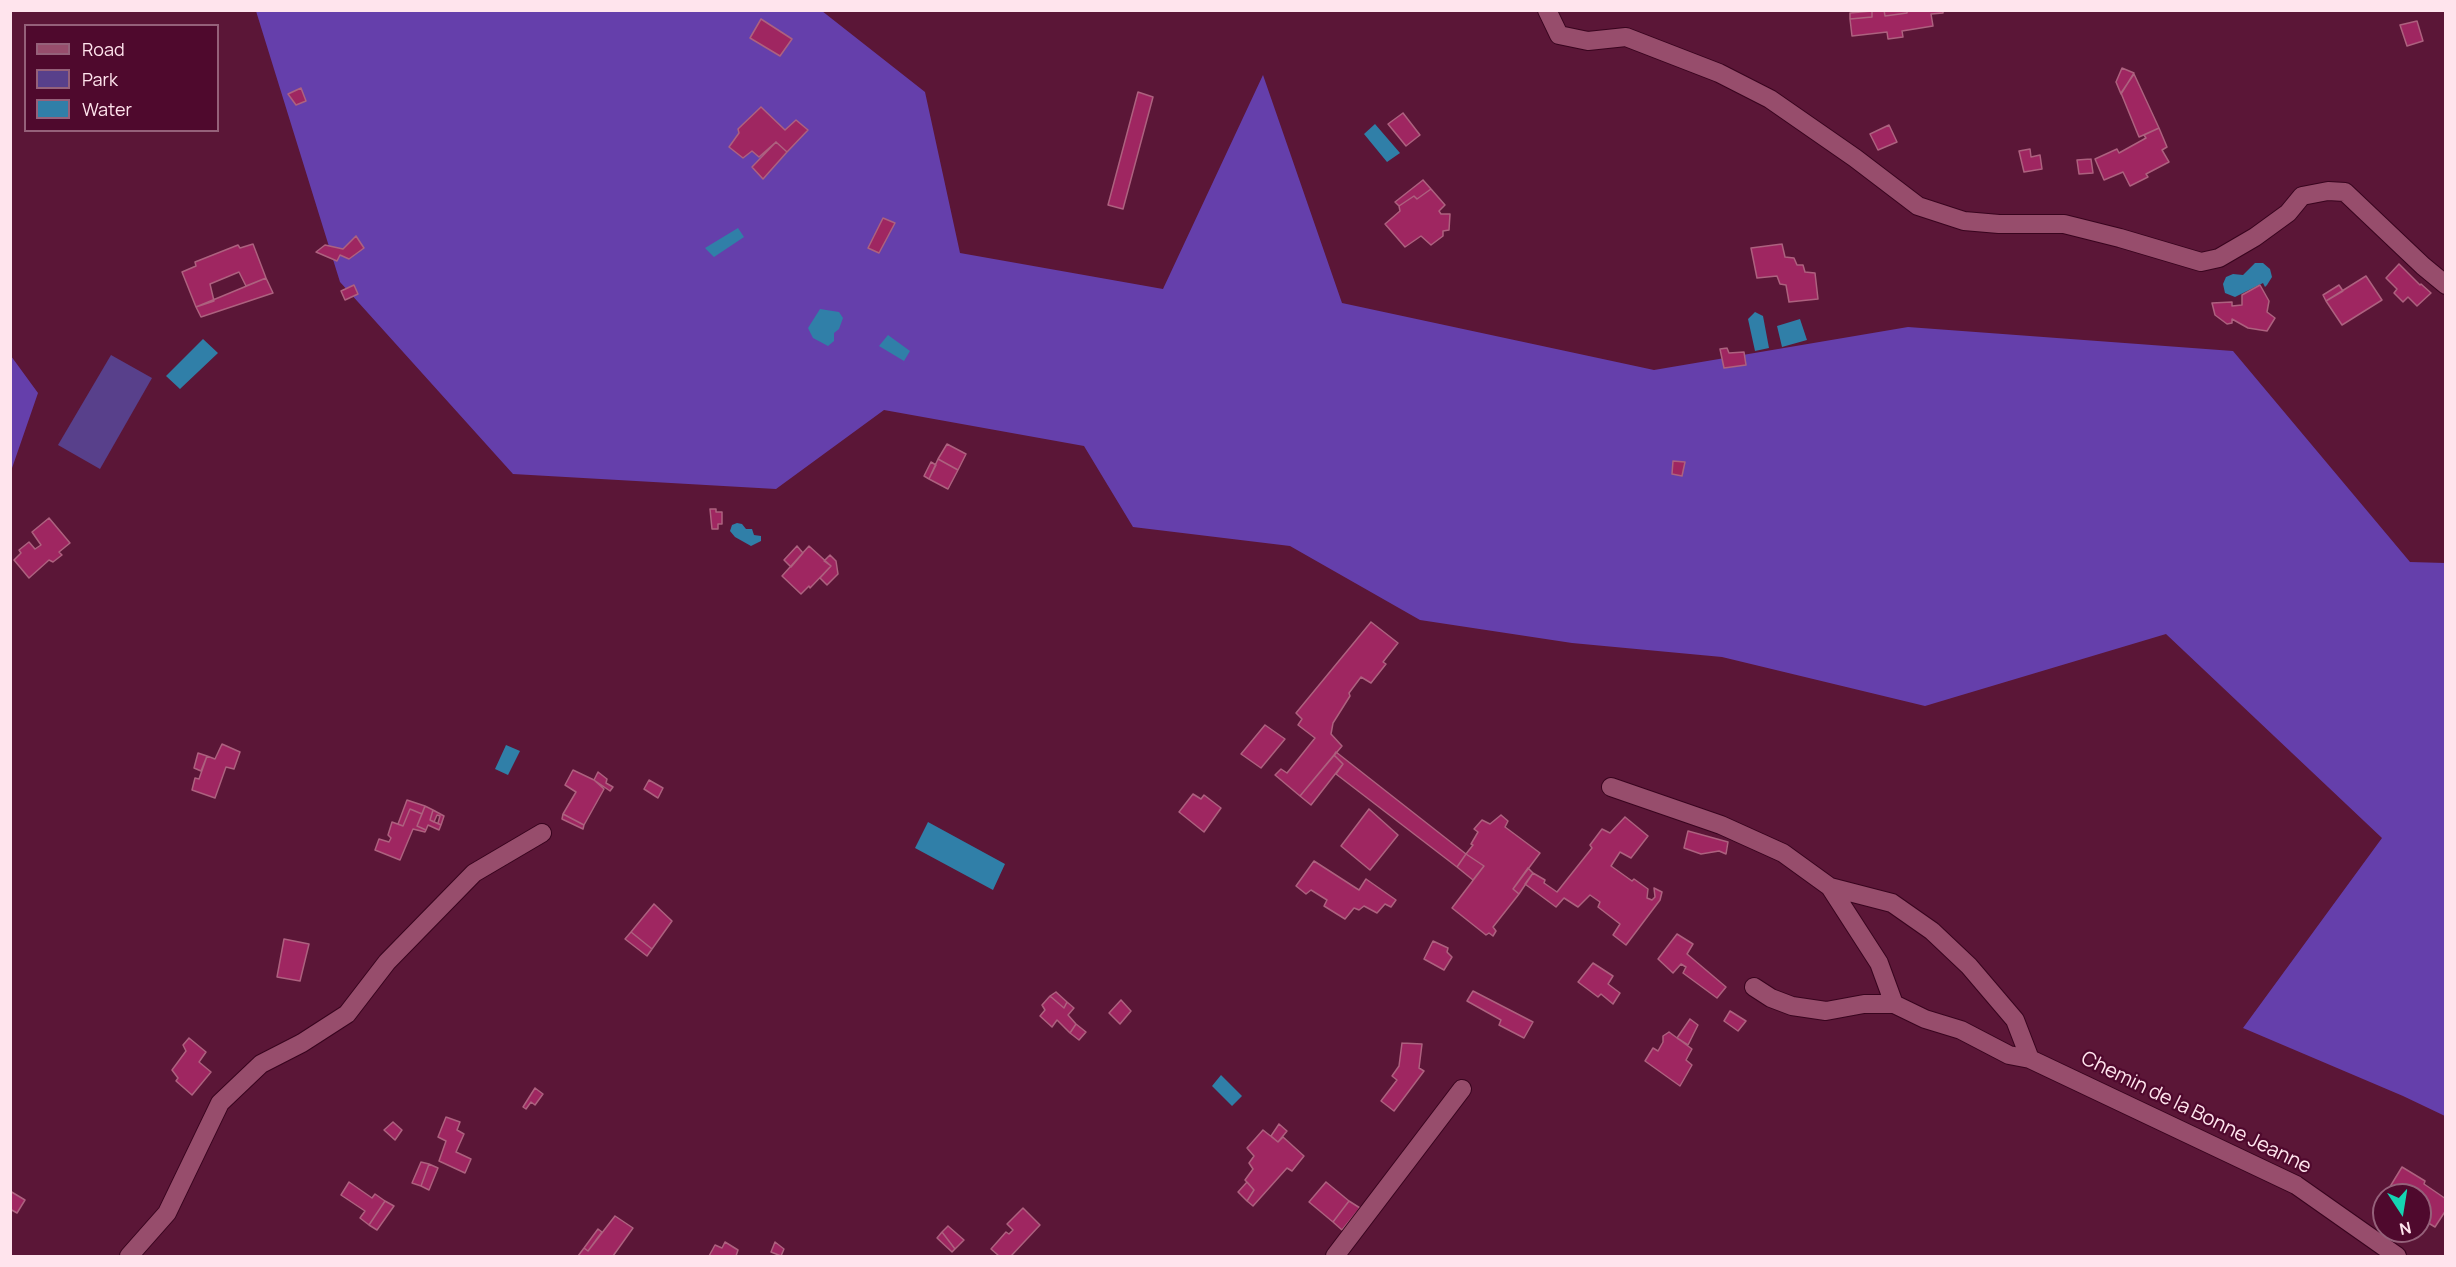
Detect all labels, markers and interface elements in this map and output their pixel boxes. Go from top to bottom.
legend [24,24,219,132]
text: Road [82,37,125,61]
text: Park [82,67,118,91]
text: Water [82,97,132,121]
street label: Chemin de la Bonne Jeanne [2077,1047,2315,1179]
north arrow [2372,1183,2432,1243]
text: N [2397,1217,2413,1241]

